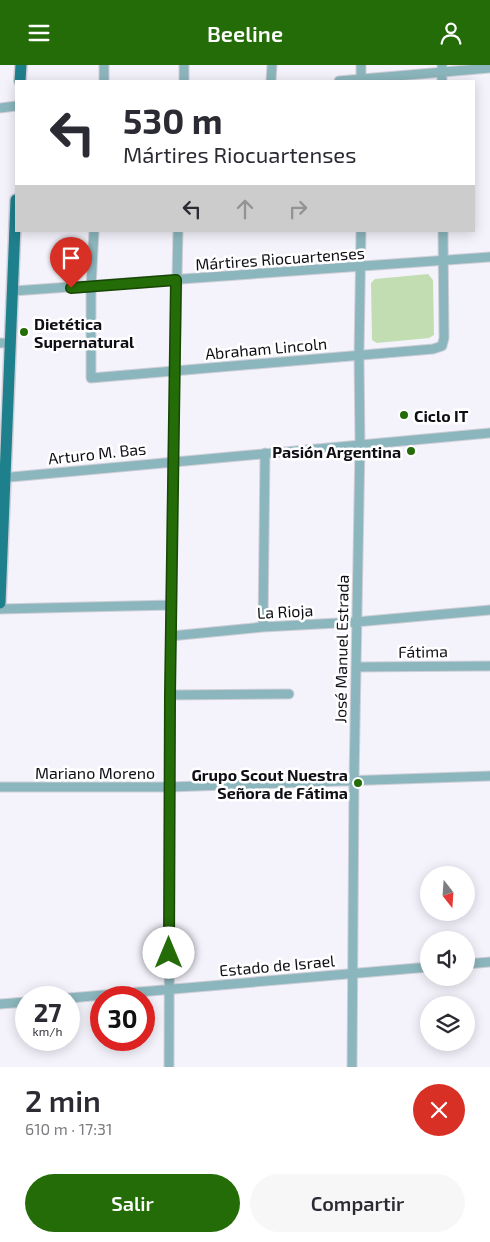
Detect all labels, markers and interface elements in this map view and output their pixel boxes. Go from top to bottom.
icon: menu [25,19,53,47]
icon: person [437,19,465,47]
text: Beeline [207,20,283,46]
text: 530 m [123,99,223,141]
icon: left [40,100,105,165]
text: Mártires Riocuartenses [123,141,356,167]
icon: left [178,195,206,223]
icon: ahead [231,195,259,223]
icon: right [284,195,312,223]
pin [50,237,92,288]
street label: Mártires Riocuartenses [195,243,365,273]
icon: arrive [57,244,85,272]
place label: Dietética Supernatural [34,314,135,351]
marker: Dietética Supernatural [18,326,30,338]
street label: Abraham Lincoln [204,333,328,363]
place label: Ciclo IT [414,406,469,425]
marker: Ciclo IT [398,409,410,421]
street label: Arturo M. Bas [47,438,147,468]
place label: Pasión Argentina [272,442,401,461]
marker: Pasión Argentina [405,445,417,457]
street label: José Manuel Estrada [330,574,352,724]
street label: La Rioja [256,600,314,623]
street label: Fátima [398,641,448,661]
street label: Mariano Moreno [35,763,155,782]
place label: Grupo Scout Nuestra Señora de Fátima [191,765,348,802]
marker: Grupo Scout Nuestra Señora de Fátima [352,777,364,789]
north arrow [420,866,475,921]
map controls [420,866,475,1051]
position arrow [142,926,194,978]
button: sound [420,931,475,986]
street label: Estado de Israel [218,950,336,980]
speed limit sign: 30 [90,986,155,1051]
button: layers [420,996,475,1051]
text: 27 [34,997,61,1027]
text: km/h [33,1024,62,1038]
text: 2 min [25,1082,101,1118]
button: close [413,1084,465,1136]
text: 610 m · 17:31 [25,1119,112,1138]
button: Salir [25,1174,240,1232]
button: Compartir [250,1174,465,1232]

